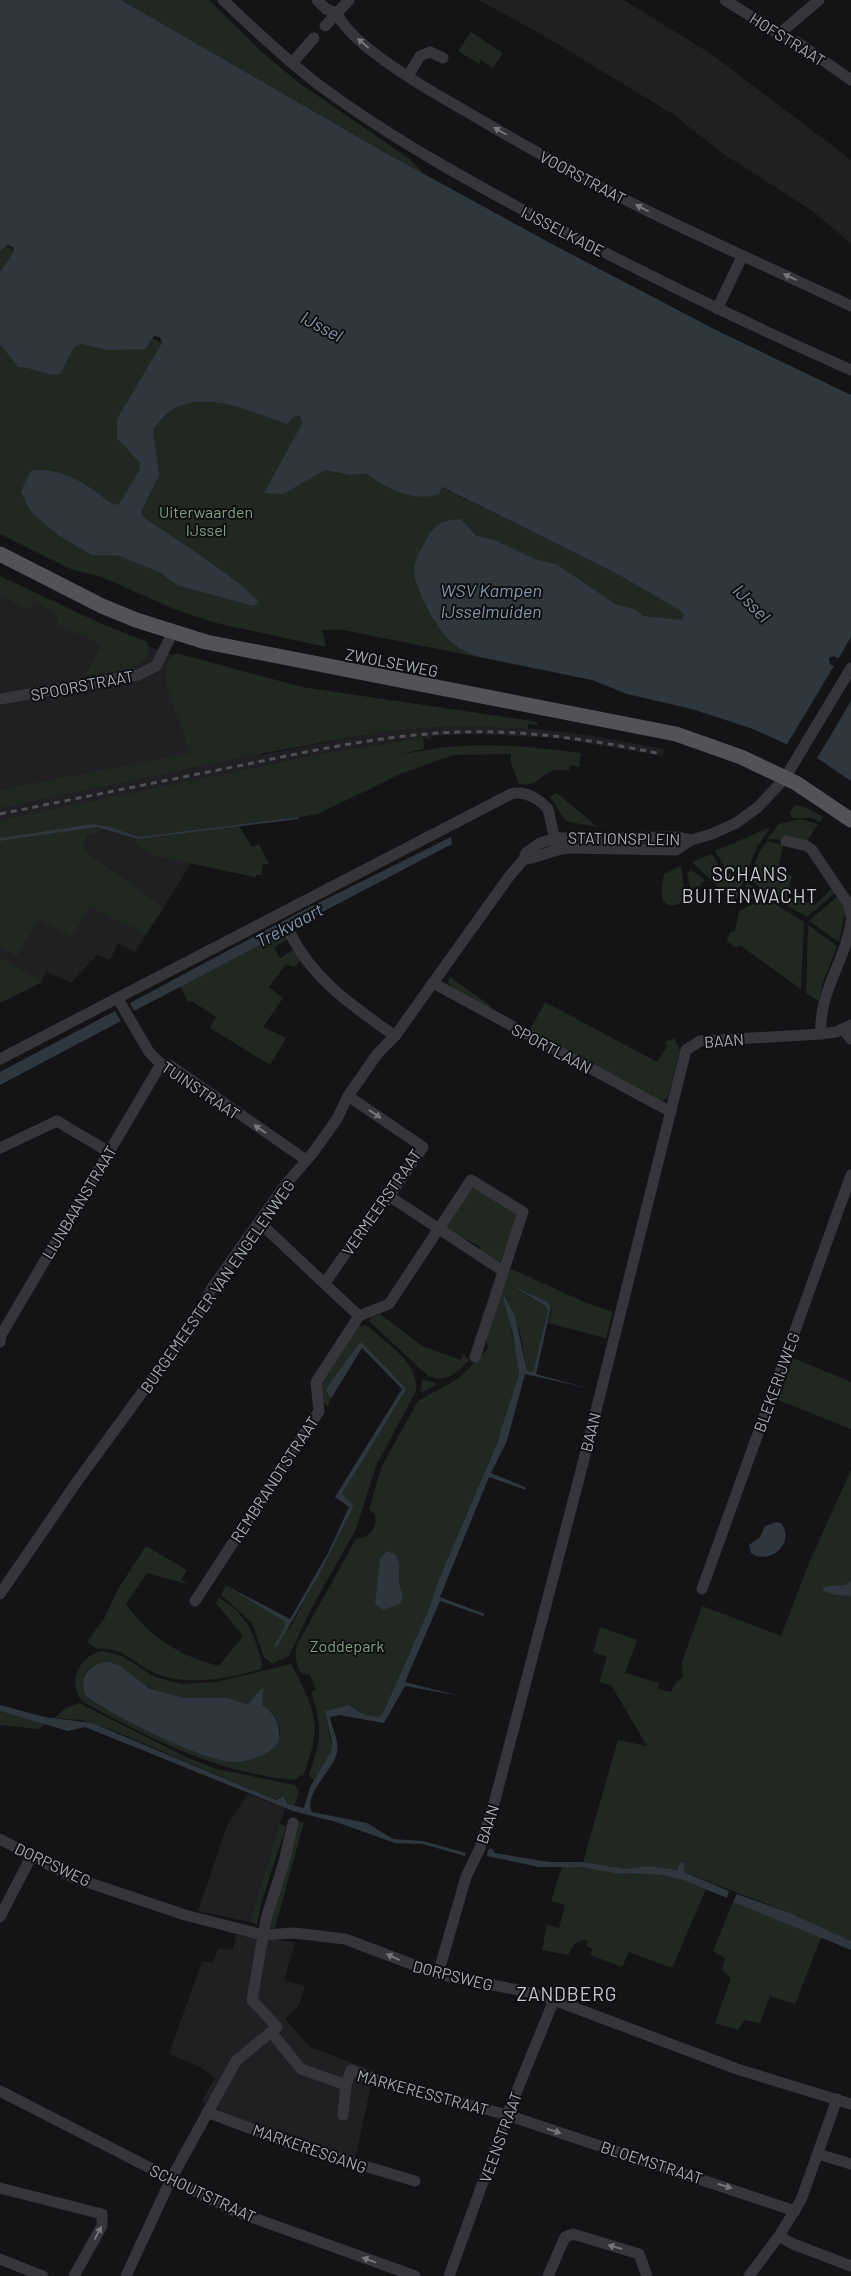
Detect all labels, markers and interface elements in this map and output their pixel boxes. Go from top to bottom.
street label: HOFSTRAAT [747,8,829,70]
one-way arrow [358,37,370,49]
one-way arrow [492,127,507,135]
street label: VOORSTRAAT [537,146,629,208]
street label: IJSSELKADE [518,202,608,260]
one-way arrow [635,204,650,212]
one-way arrow [783,273,797,281]
water label: IJssel [297,306,347,346]
park label: Uiterwaarden IJssel [159,502,253,539]
water label: WSV Kampen IJsselmuiden [440,579,542,622]
water label: IJssel [729,579,775,627]
street label: ZWOLSEWEG [344,644,440,680]
street label: SPOORSTRAAT [29,666,135,704]
street label: STATIONSPLEIN [568,828,680,848]
district label: SCHANS BUITENWACHT [682,862,818,907]
water label: Trekvaart [252,898,327,952]
street label: SPORTLAAN [509,1019,595,1077]
street label: BAAN [703,1029,745,1051]
street label: TUINSTRAAT [158,1057,244,1123]
one-way arrow [368,1110,382,1119]
one-way arrow [253,1124,266,1134]
street label: LIJNBAANSTRAAT [38,1142,120,1262]
street label: VERMEERSTRAAT [337,1145,425,1259]
street label: BURGEMEESTER VAN ENGELENWEG [136,1176,298,1396]
street label: BLEKERIJWEG [749,1330,803,1434]
street label: BAAN [576,1410,604,1454]
street label: REMBRANDTSTRAAT [226,1412,322,1546]
park label: Zoddepark [310,1636,384,1655]
street label: BAAN [472,1802,502,1846]
street label: DORPSWEG [12,1838,94,1890]
one-way arrow [386,1953,400,1961]
street label: DORPSWEG [411,1956,495,1994]
district label: ZANDBERG [517,1982,617,2005]
street label: MARKERESSTRAAT [355,2065,491,2119]
street label: VEENSTRAAT [475,2089,525,2185]
street label: MARKERESGANG [250,2120,370,2176]
one-way arrow [546,2127,561,2135]
street label: BLOEMSTRAAT [599,2137,705,2187]
street label: SCHOUTSTRAAT [147,2160,259,2226]
one-way arrow [718,2183,733,2191]
one-way arrow [94,2226,102,2241]
one-way arrow [607,2242,622,2250]
one-way arrow [361,2256,376,2263]

